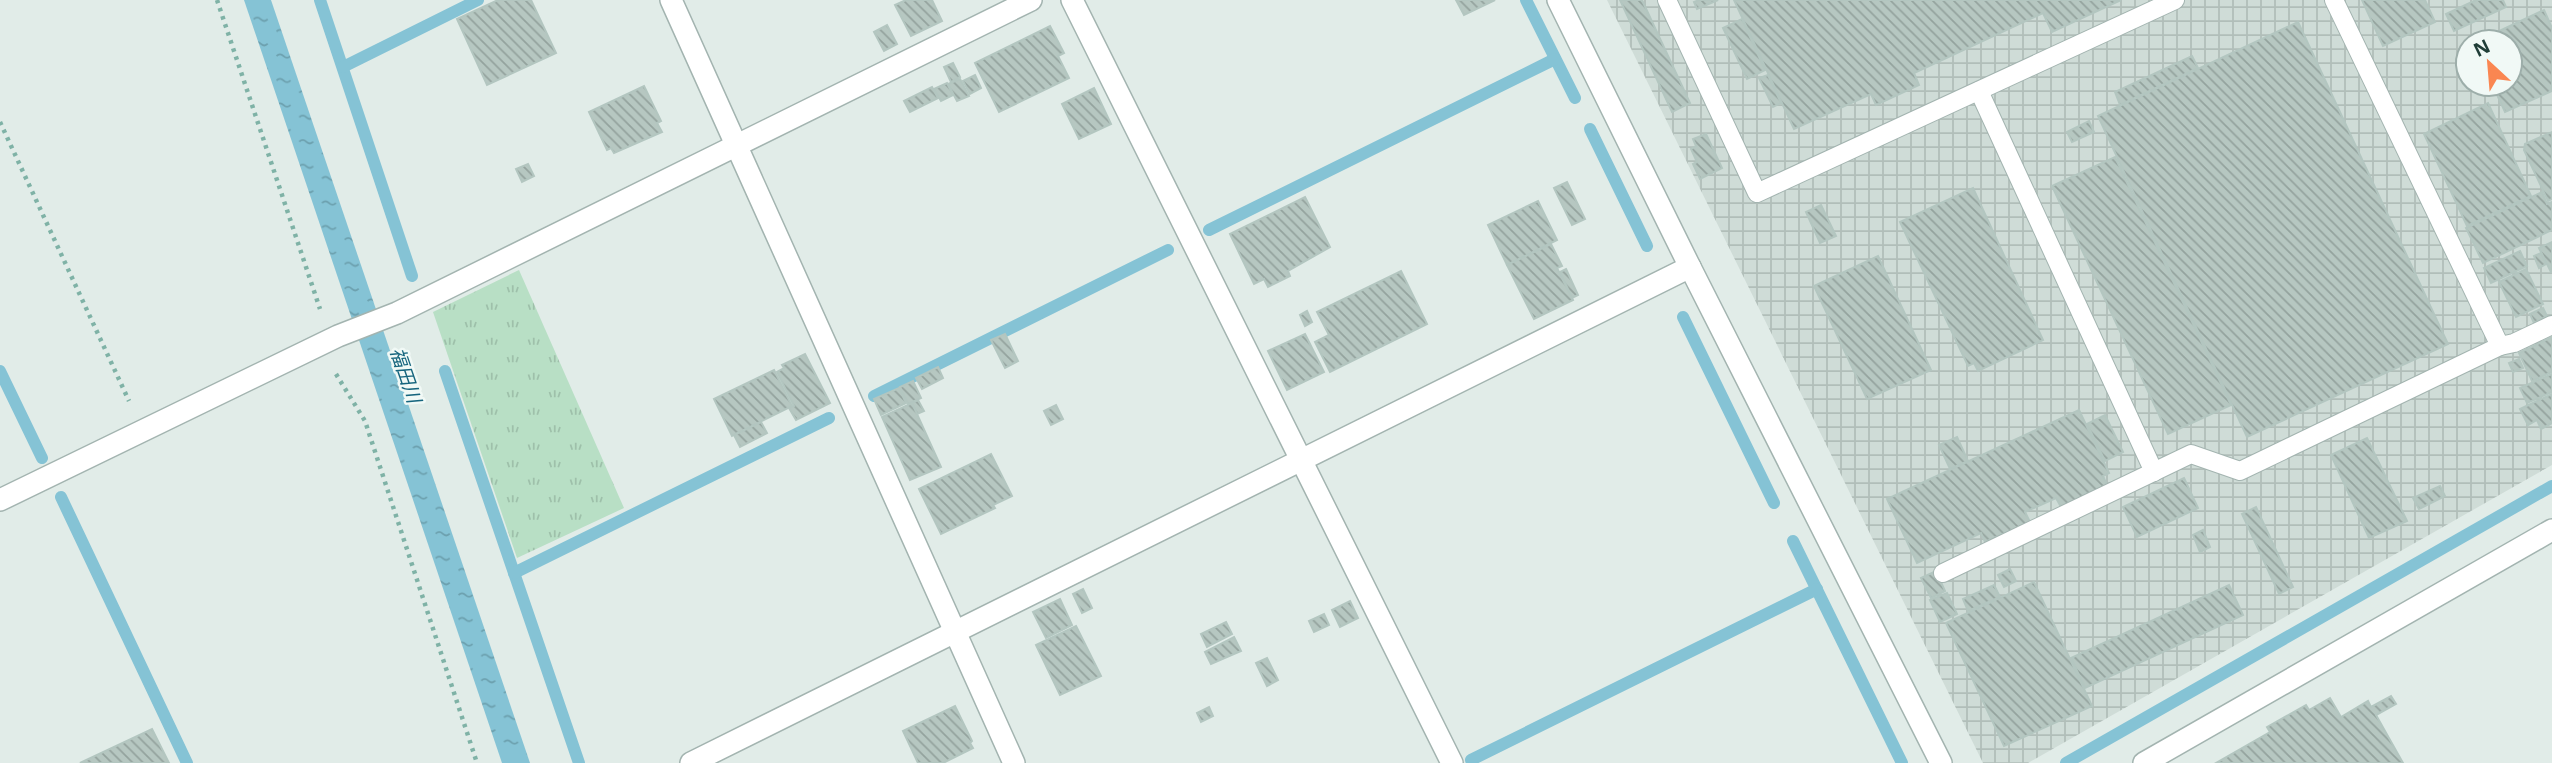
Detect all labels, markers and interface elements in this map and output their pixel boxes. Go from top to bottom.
north arrow [2454,28,2524,98]
text: N [2469,33,2494,63]
water label: 福田川 [384,344,428,408]

